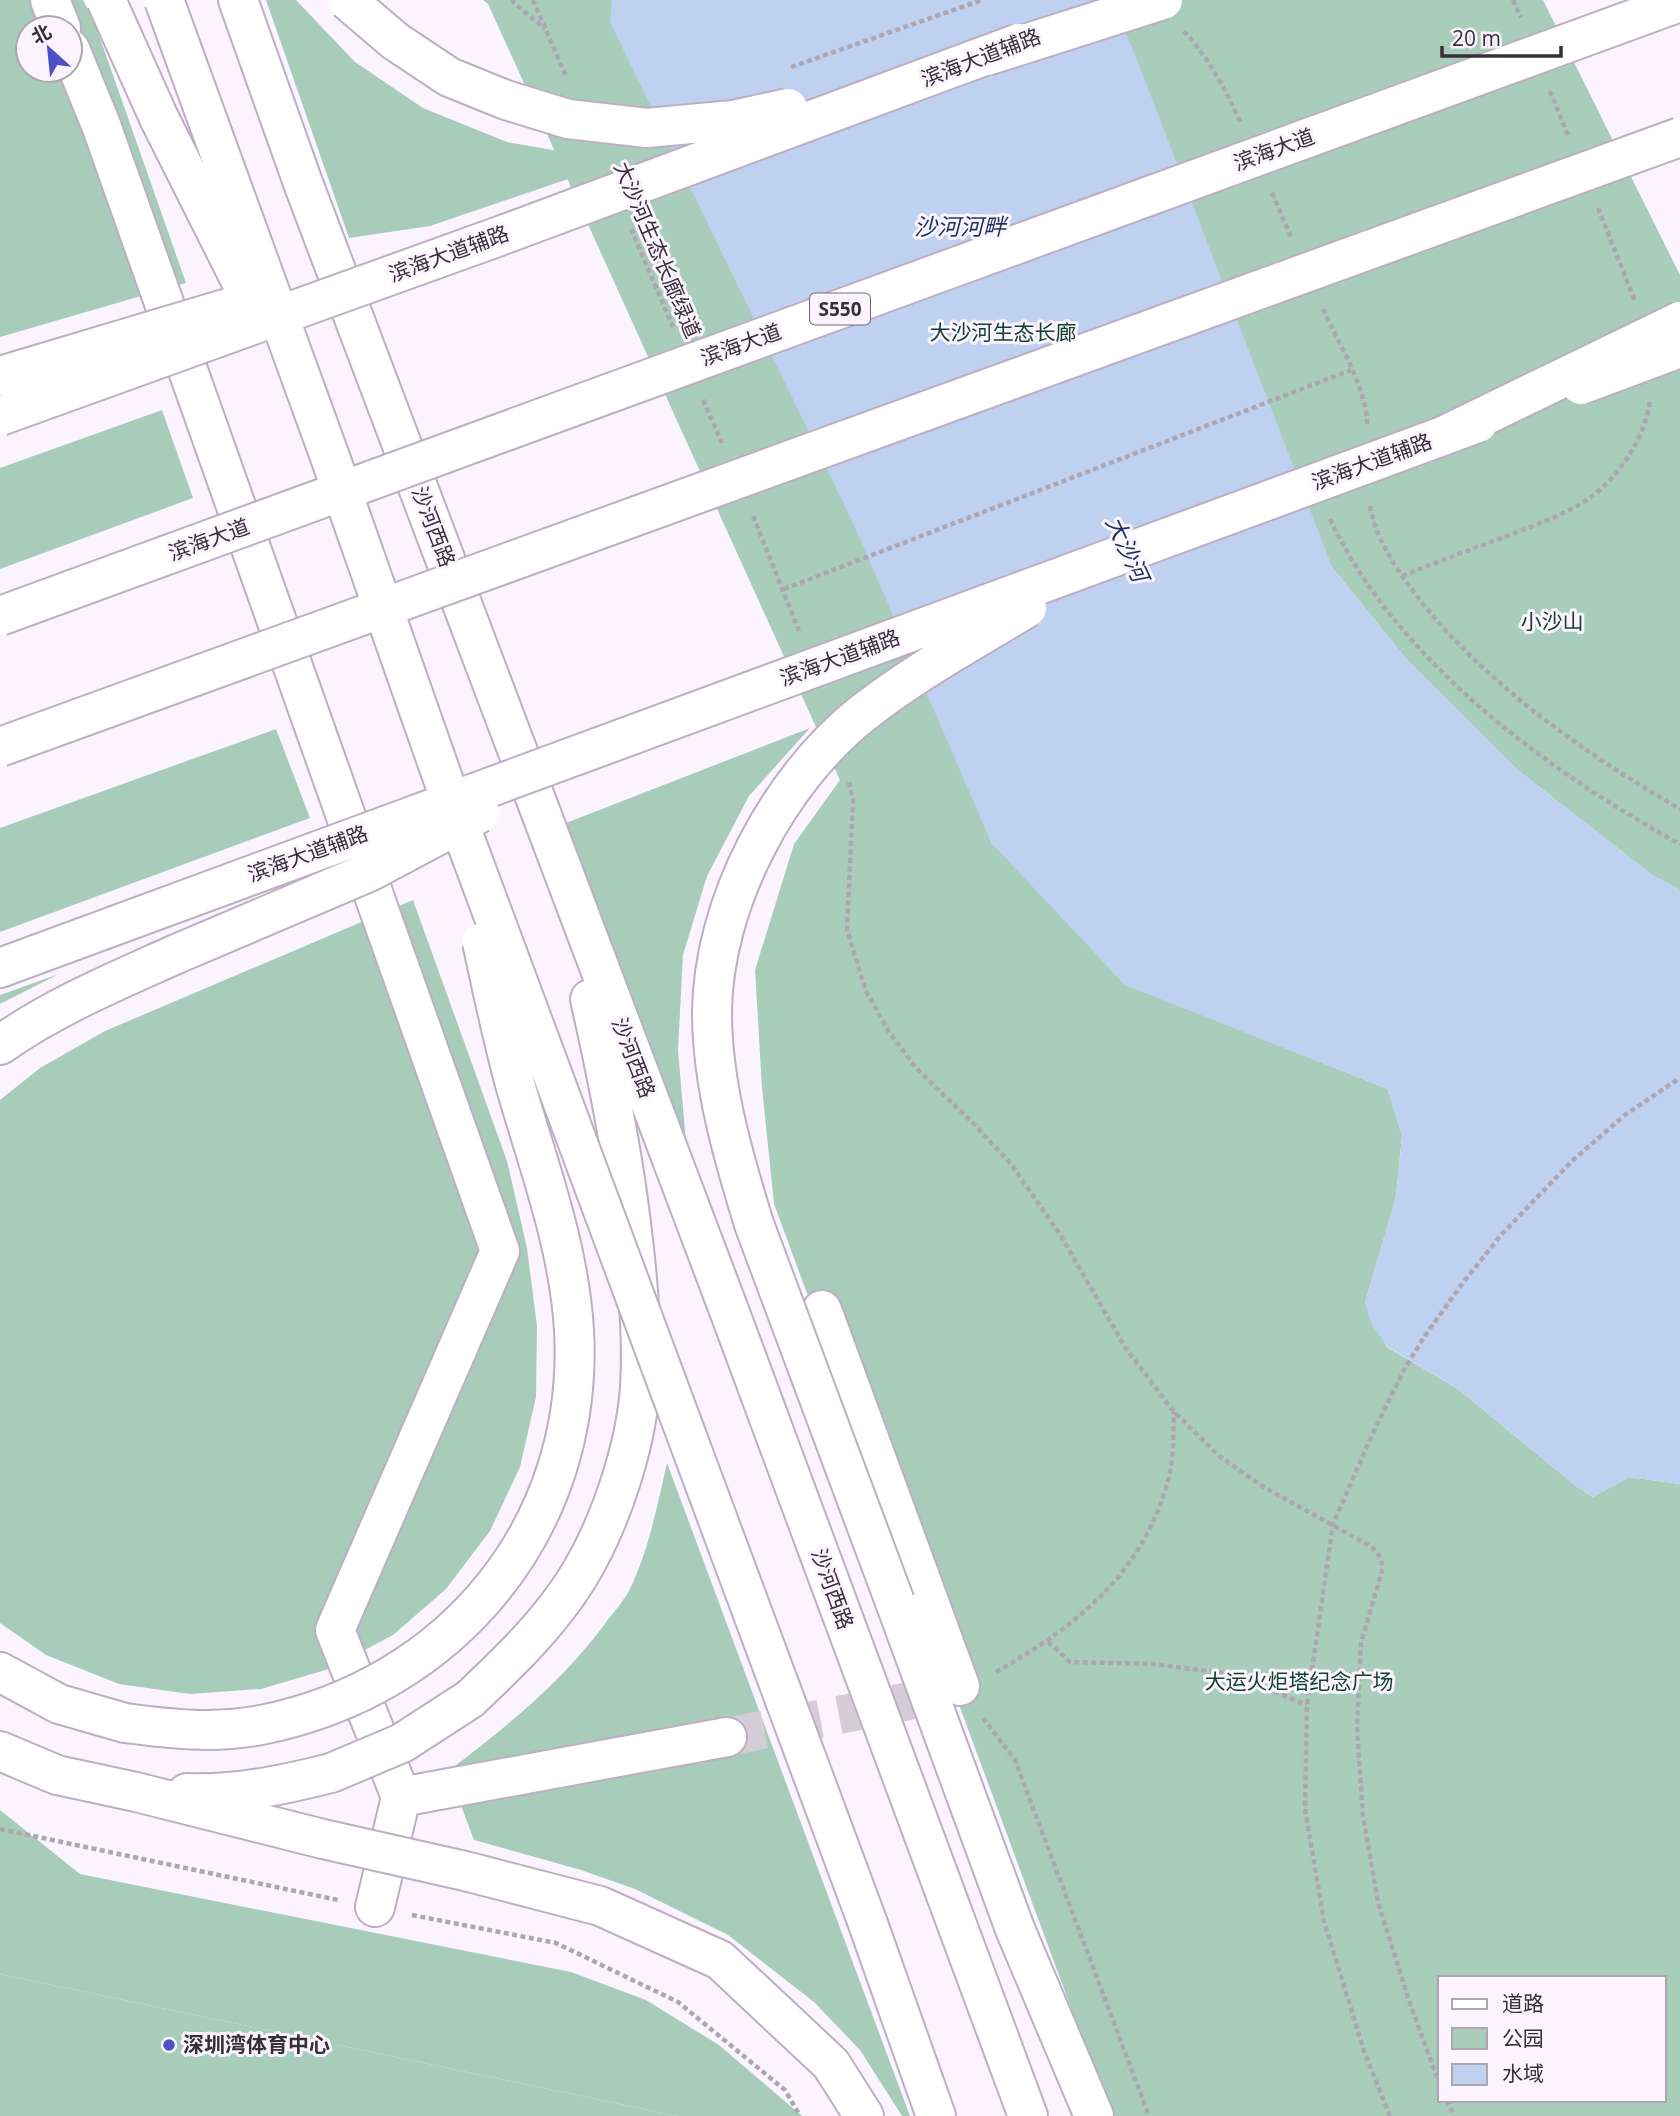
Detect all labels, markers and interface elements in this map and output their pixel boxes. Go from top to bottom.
north arrow [14,14,84,84]
scale bar [1442,14,1561,58]
text: 北 [27,18,56,50]
street label: 滨海大道辅路 [917,21,1044,93]
text: 20 m [1452,24,1501,52]
street label: 滨海大道 [1229,122,1318,177]
street label: 大沙河生态长廊绿道 [608,157,708,342]
water label: 沙河河畔 [914,210,1009,242]
street label: 滨海大道辅路 [385,218,513,288]
road number: S550 [810,294,870,324]
street label: 滨海大道 [696,317,785,372]
park label: 大沙河生态长廊 [930,318,1077,346]
street label: 滨海大道辅路 [1308,426,1436,496]
street label: 沙河西路 [406,482,462,571]
water label: 大沙河 [1099,511,1159,590]
street label: 滨海大道 [164,512,253,567]
park label: 小沙山 [1521,607,1584,635]
street label: 滨海大道辅路 [776,622,904,692]
street label: 滨海大道辅路 [244,818,372,888]
street label: 沙河西路 [606,1013,662,1102]
street label: 沙河西路 [805,1544,860,1633]
park label: 大运火炬塔纪念广场 [1205,1667,1394,1695]
legend [1438,1976,1666,2102]
text: 道路 [1502,1989,1544,2017]
text: 公园 [1502,2024,1544,2052]
place label: 深圳湾体育中心 [183,2030,330,2058]
marker: 深圳湾体育中心 [161,2037,177,2053]
text: 水域 [1502,2059,1544,2087]

